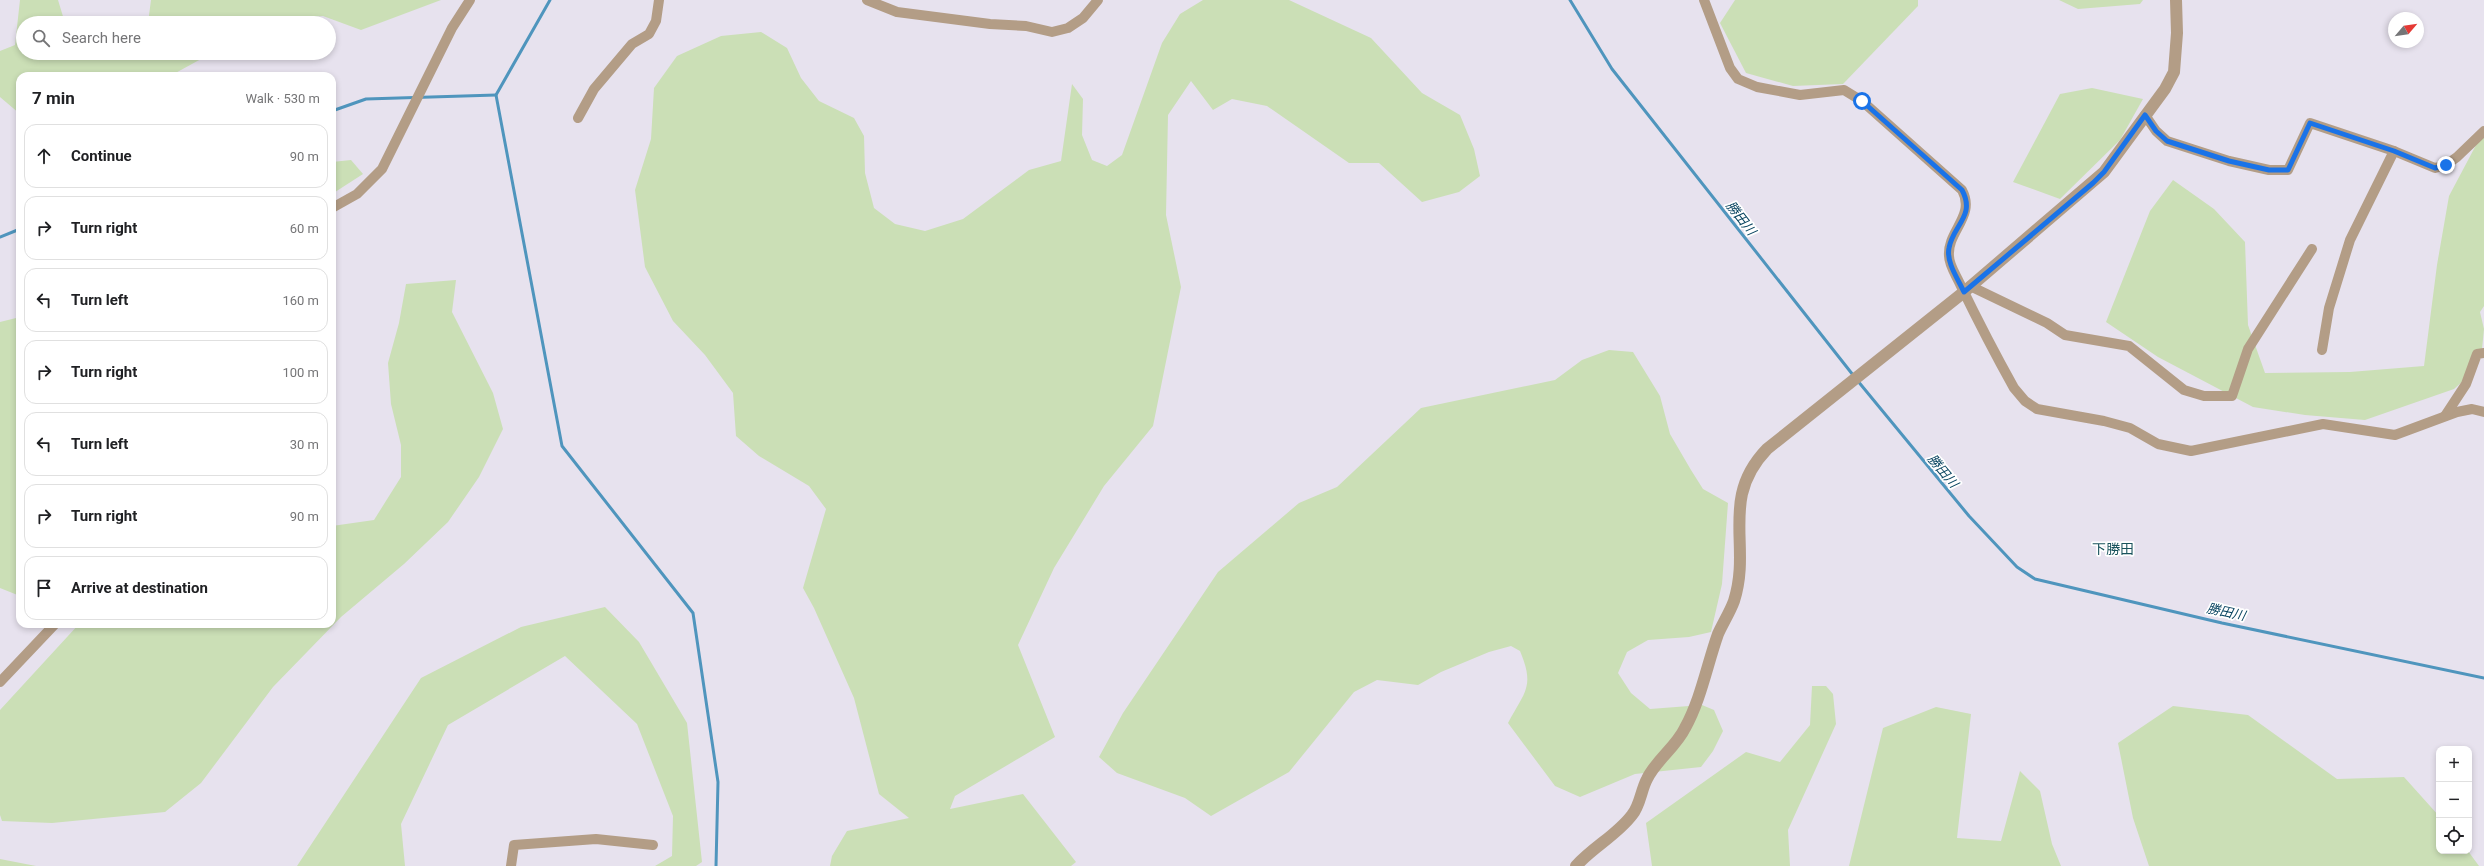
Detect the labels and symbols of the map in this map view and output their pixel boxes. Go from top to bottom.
north arrow [2388,12,2424,48]
route start [1853,92,1871,110]
route end [2437,156,2455,174]
water label: 勝田川 [1723,198,1760,240]
water label: 勝田川 [1925,451,1963,492]
district label: 下勝田 [2092,541,2134,557]
water label: 勝田川 [2205,601,2249,624]

